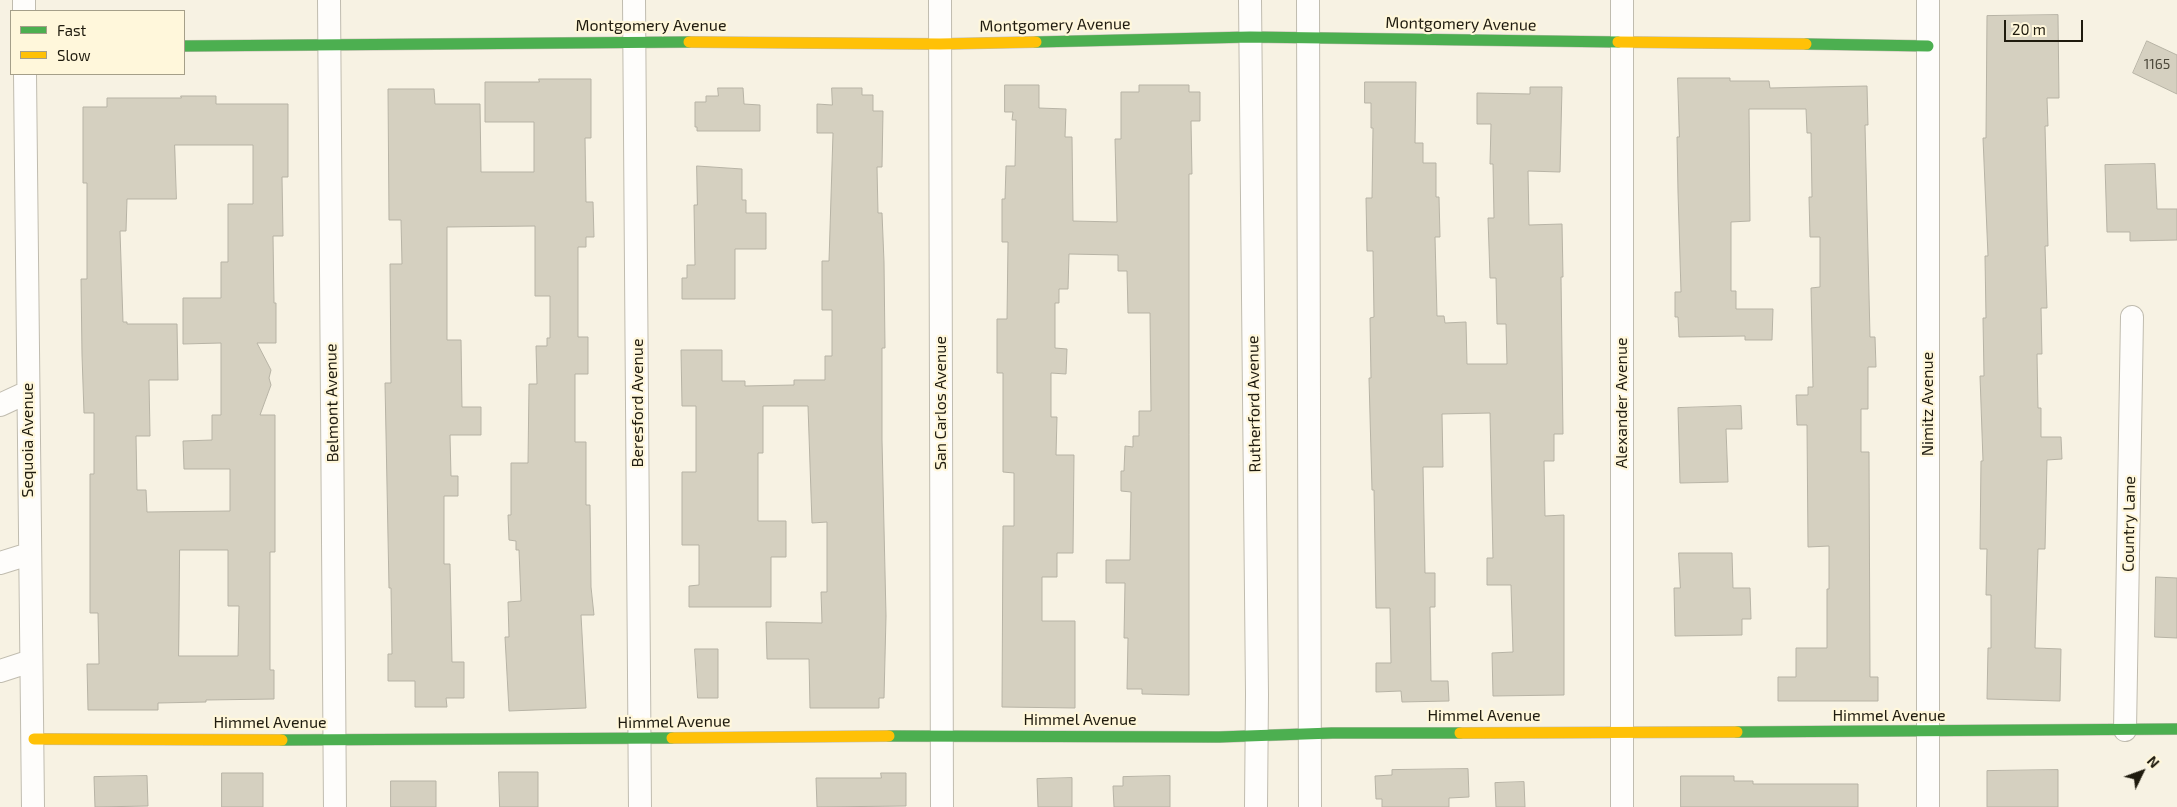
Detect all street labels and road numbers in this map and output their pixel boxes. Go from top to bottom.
street label: Montgomery Avenue [1385,13,1537,35]
street label: Montgomery Avenue [979,14,1131,36]
street label: Montgomery Avenue [575,16,727,36]
street label: Rutherford Avenue [1243,335,1265,473]
street label: San Carlos Avenue [931,336,951,470]
street label: Alexander Avenue [1612,337,1632,469]
street label: Beresford Avenue [628,338,648,468]
street label: Belmont Avenue [321,343,343,463]
street label: Nimitz Avenue [1918,352,1938,456]
street label: Sequoia Avenue [18,383,38,497]
street label: Country Lane [2119,476,2139,572]
street label: Himmel Avenue [1427,706,1541,726]
street label: Himmel Avenue [1832,706,1946,726]
street label: Himmel Avenue [1023,710,1137,730]
street label: Himmel Avenue [617,711,731,733]
street label: Himmel Avenue [213,713,327,733]

